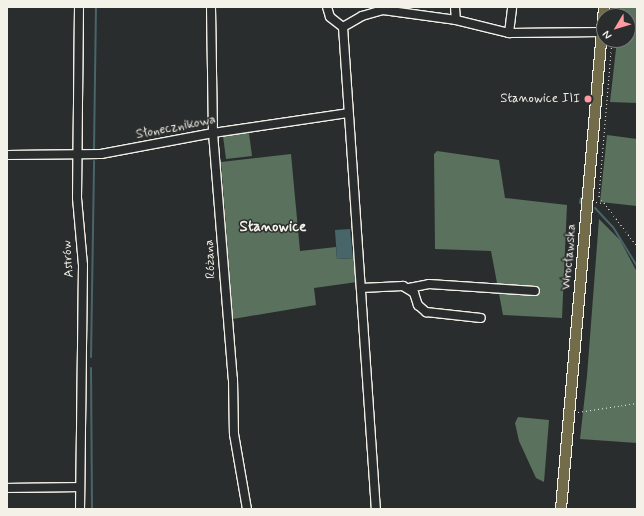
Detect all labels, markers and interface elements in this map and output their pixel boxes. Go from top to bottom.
north arrow [596,8,636,48]
text: N [600,28,615,42]
place label: Stanowice III [500,91,580,107]
marker: Stanowice III [583,94,593,104]
street label: Słonecznikowa [135,113,217,143]
district label: Stanowice [240,219,306,237]
street label: Wrocławska [559,223,581,291]
street label: Różana [202,239,220,279]
street label: Astrów [60,240,78,278]

